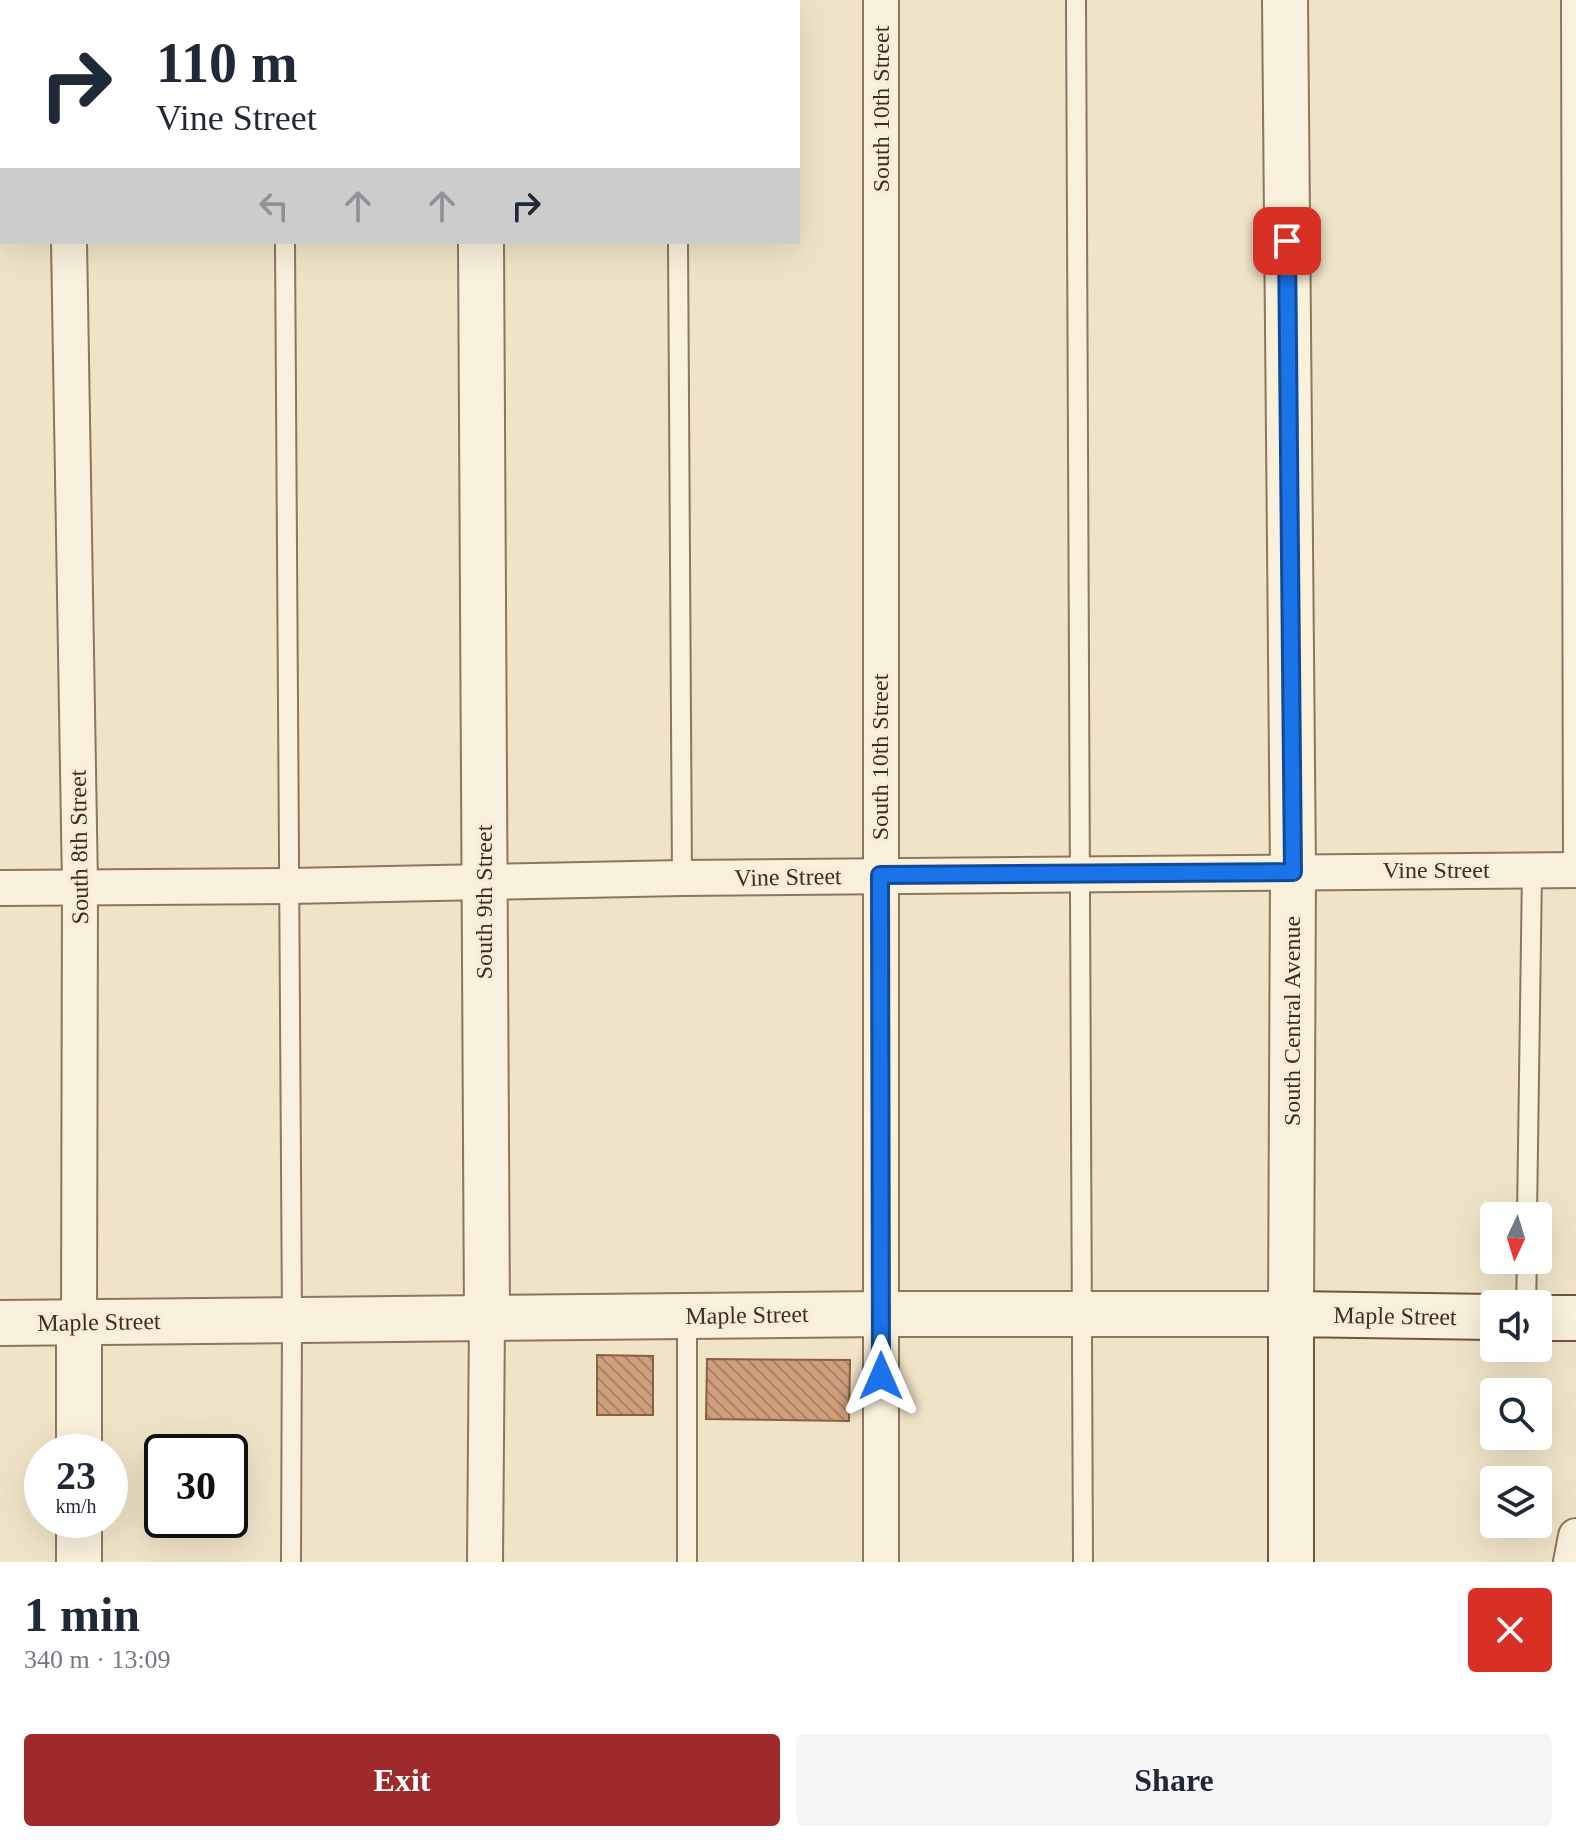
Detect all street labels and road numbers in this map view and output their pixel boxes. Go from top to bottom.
street label: South 10th Street [868,25,894,192]
street label: South 10th Street [867,673,893,840]
street label: South 8th Street [65,769,93,925]
street label: South 9th Street [471,824,497,979]
street label: Vine Street [1382,857,1490,883]
street label: Vine Street [734,863,842,891]
street label: South Central Avenue [1279,916,1305,1126]
street label: Maple Street [685,1301,809,1329]
street label: Maple Street [1333,1302,1457,1330]
street label: Maple Street [37,1308,161,1336]

